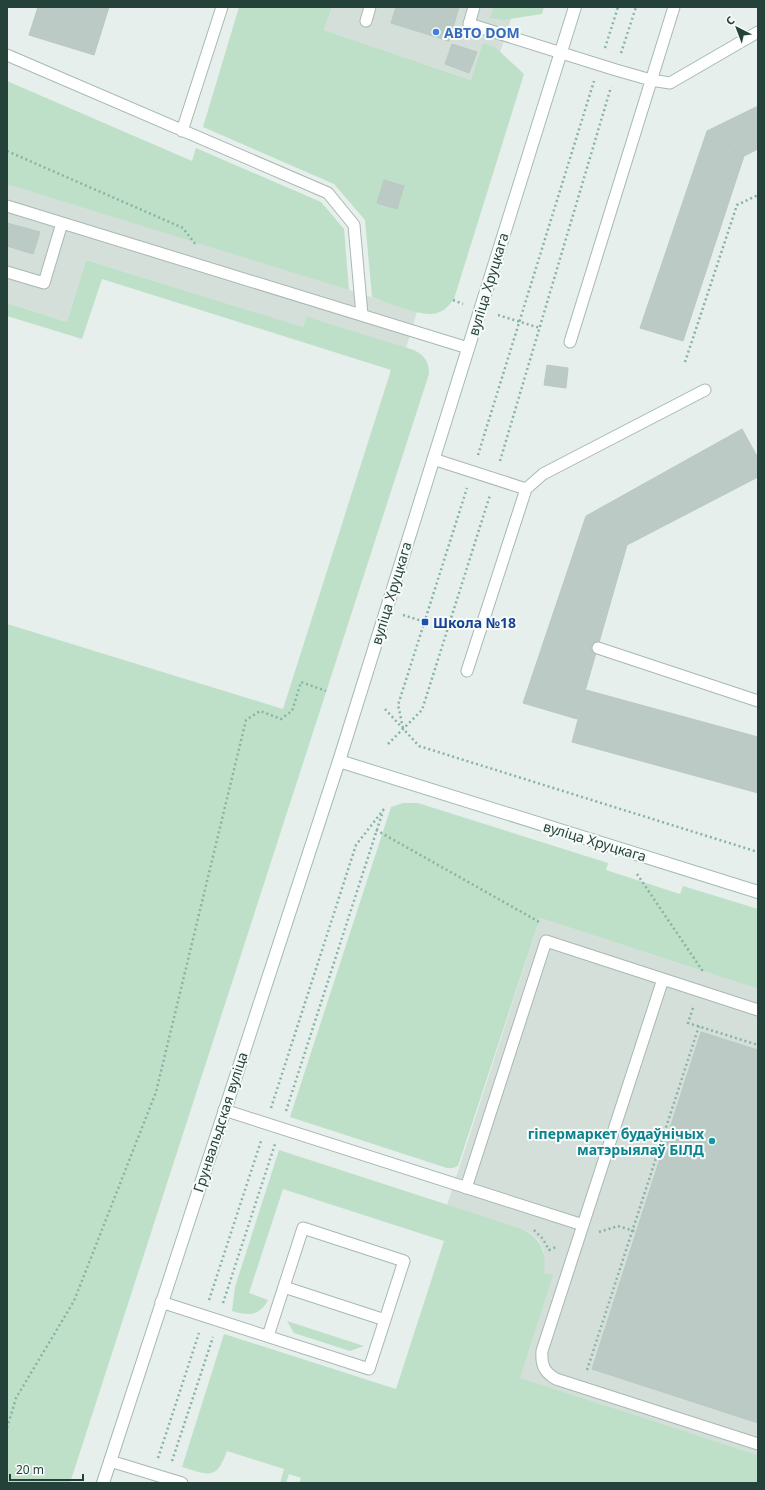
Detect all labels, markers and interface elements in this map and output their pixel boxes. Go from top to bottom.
north arrow [717,8,757,48]
text: С [722,12,738,28]
place label: АВТО DOM [444,23,520,42]
marker: АВТО DOM [431,27,441,37]
street label: вуліца Хруцкага [463,230,513,338]
street label: вуліца Хруцкага [366,539,416,647]
place label: Школа №18 [433,613,516,632]
marker: Школа №18 [420,617,430,627]
street label: вуліца Хруцкага [541,816,649,866]
street label: Грунвальдская вуліца [188,1049,252,1195]
place label: гіпермаркет будаўнічых матэрыялаў БІЛД [528,1124,705,1159]
marker: гіпермаркет будаўнічых матэрыялаў БІЛД [707,1136,717,1146]
scale bar [10,1456,83,1482]
text: 20 m [16,1461,44,1478]

